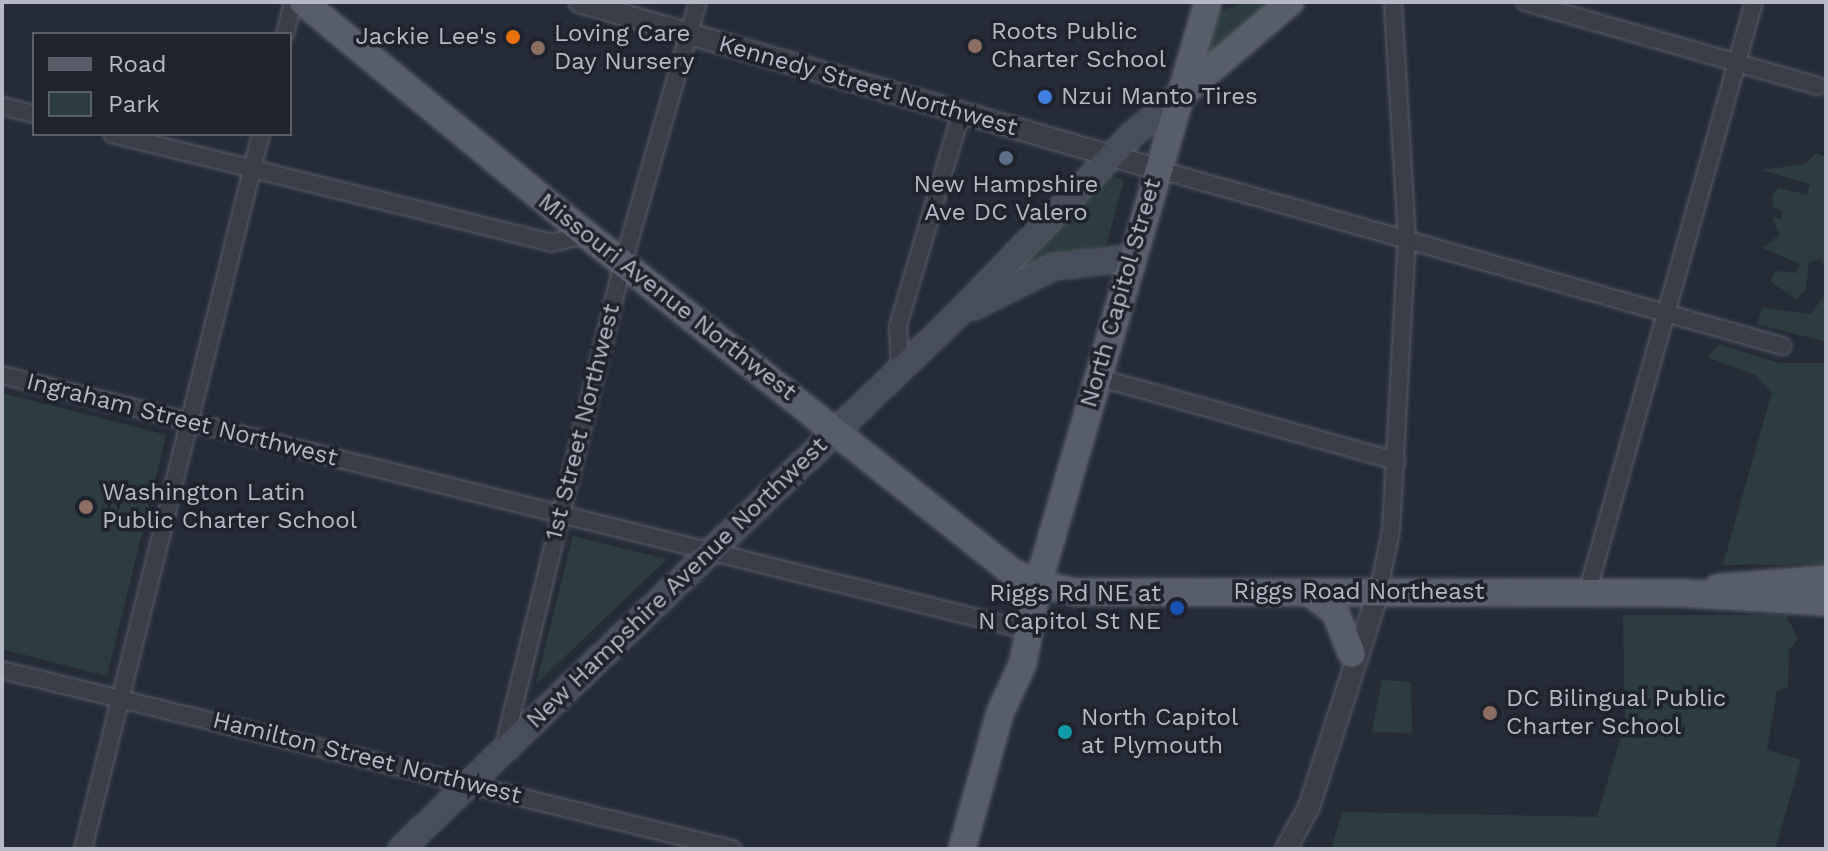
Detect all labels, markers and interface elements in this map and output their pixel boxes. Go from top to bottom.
place label: Roots Public Charter School [991,18,1167,74]
place label: Loving Care Day Nursery [554,20,695,76]
place label: Jackie Lee's [356,23,497,51]
marker: Jackie Lee's [504,28,522,46]
street label: Kennedy Street Northwest [715,29,1021,143]
legend [32,32,292,136]
marker: Roots Public Charter School [966,37,984,55]
marker: Loving Care Day Nursery [529,39,547,57]
text: Road [108,50,167,78]
place label: Nzui Manto Tires [1061,83,1258,111]
marker: Nzui Manto Tires [1036,88,1054,106]
text: Park [108,90,160,118]
marker: New Hampshire Ave DC Valero [997,149,1015,167]
place label: New Hampshire Ave DC Valero [913,171,1099,227]
street label: North Capitol Street [1074,175,1168,411]
street label: Missouri Avenue Northwest [532,187,802,407]
street label: 1st Street Northwest [540,301,626,543]
street label: Ingraham Street Northwest [24,367,340,473]
street label: New Hampshire Avenue Northwest [520,431,834,735]
place label: Washington Latin Public Charter School [102,479,358,535]
marker: Washington Latin Public Charter School [77,498,95,516]
street label: Riggs Road Northeast [1233,578,1485,606]
place label: Riggs Rd NE at N Capitol St NE [977,580,1161,636]
marker: Riggs Rd NE at N Capitol St NE [1168,599,1186,617]
place label: DC Bilingual Public Charter School [1506,685,1727,741]
place label: North Capitol at Plymouth [1081,704,1238,760]
marker: DC Bilingual Public Charter School [1481,704,1499,722]
street label: Hamilton Street Northwest [210,706,524,810]
marker: North Capitol at Plymouth [1056,723,1074,741]

